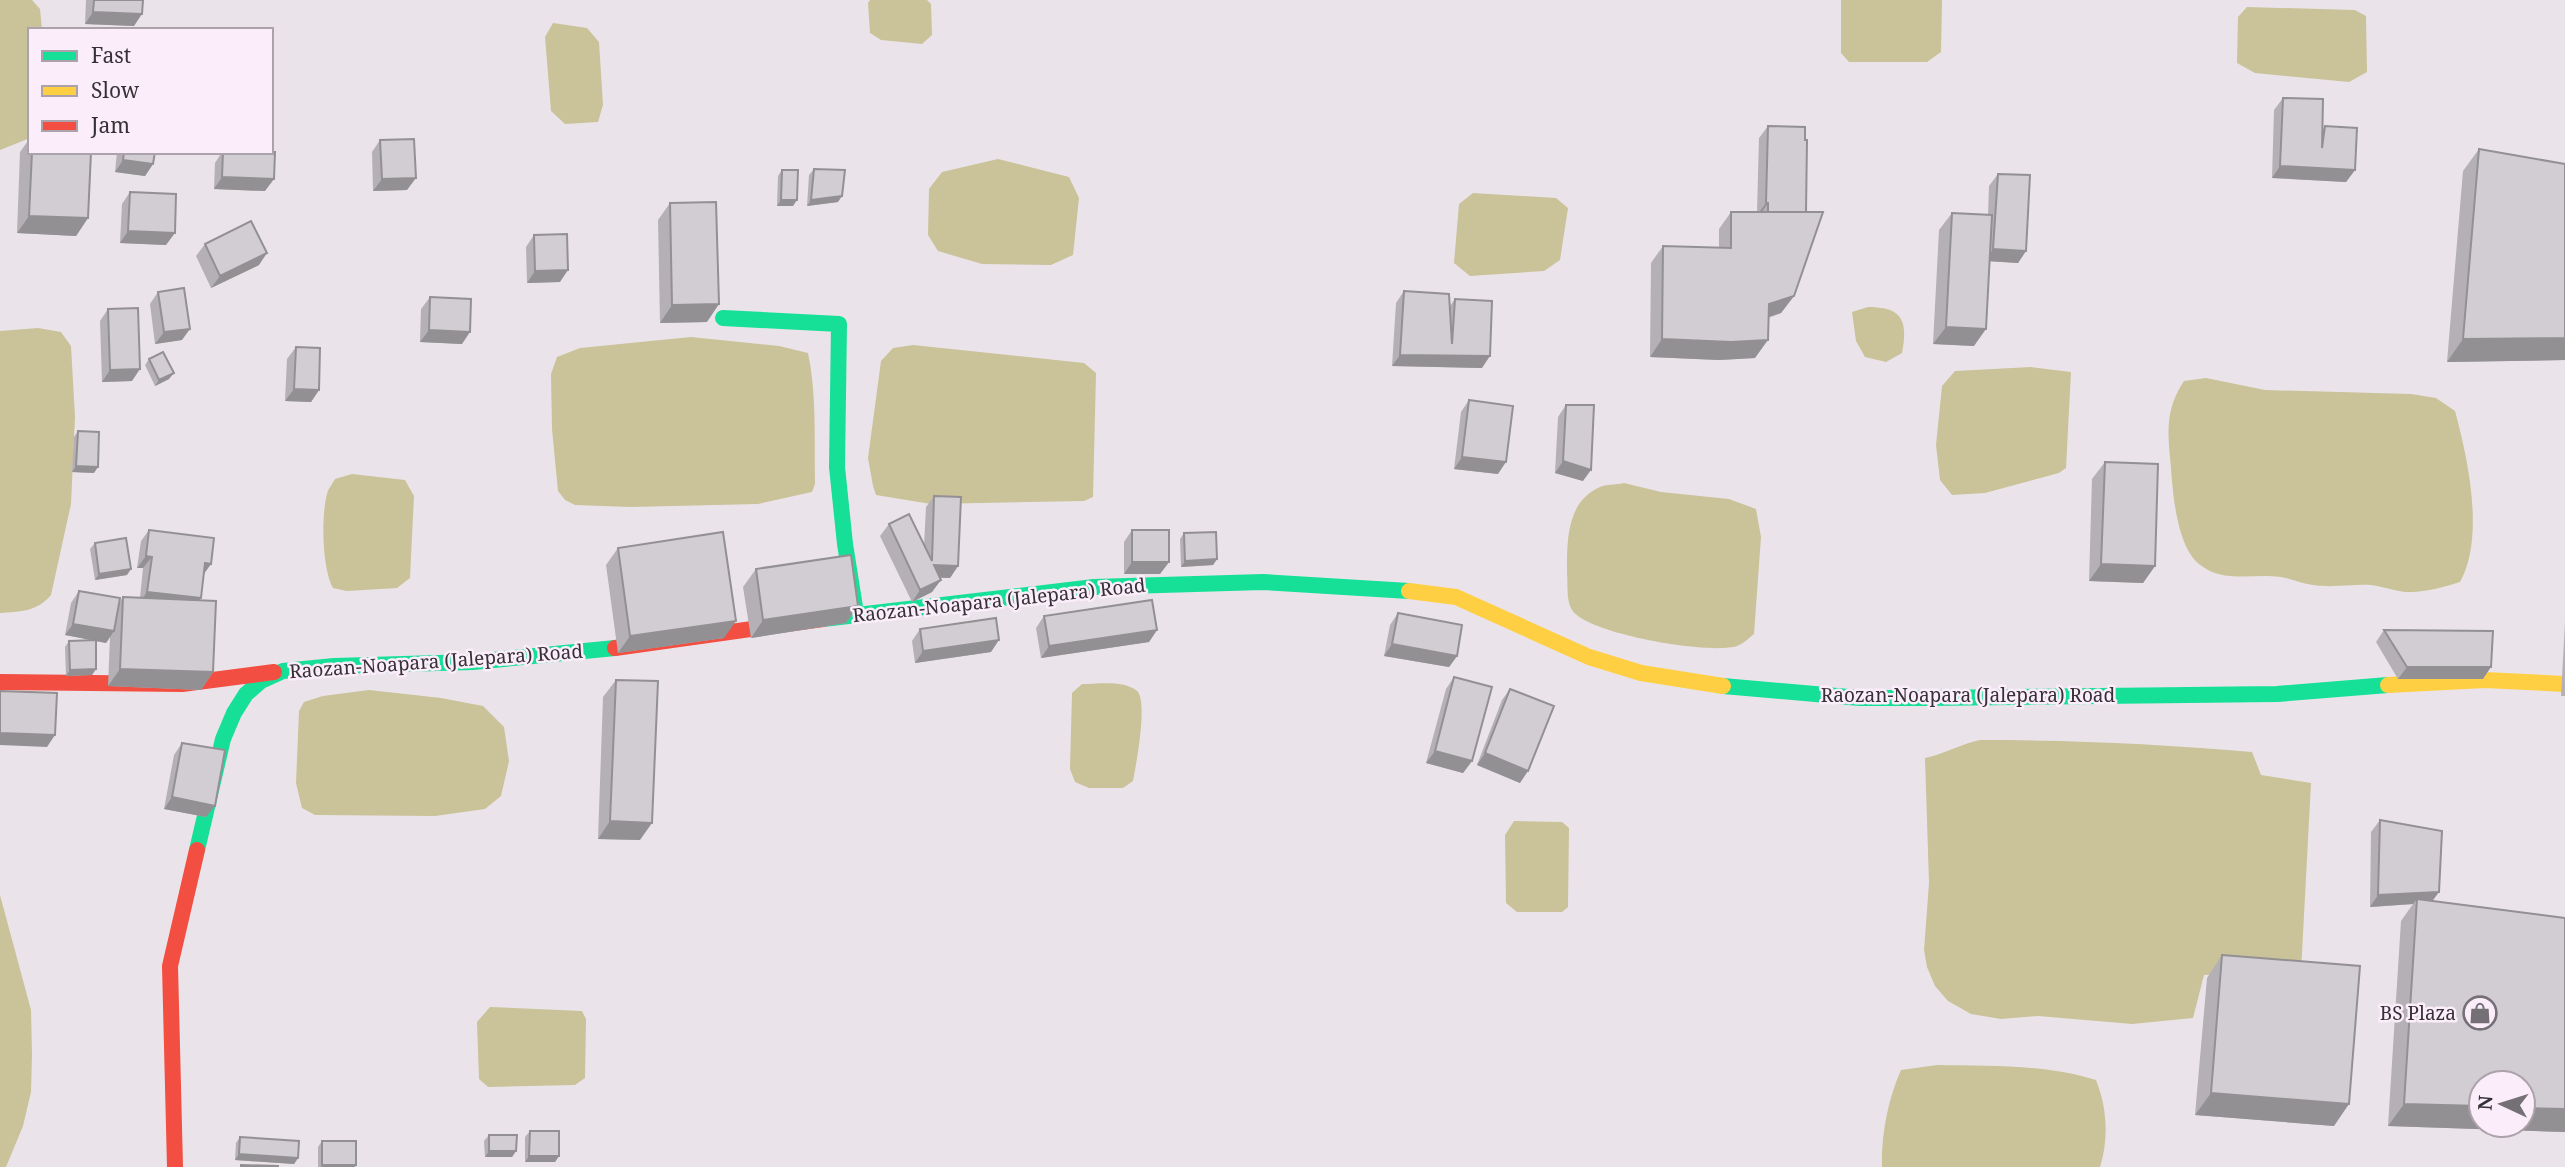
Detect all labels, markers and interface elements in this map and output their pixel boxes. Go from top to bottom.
legend [28,28,273,154]
text: Fast [91,41,131,69]
text: Slow [91,76,140,104]
text: Jam [90,111,130,139]
street label: Raozan-Noapara (Jalepara) Road [851,572,1147,628]
street label: Raozan-Noapara (Jalepara) Road [288,638,584,684]
street label: Raozan-Noapara (Jalepara) Road [1821,682,2116,708]
shop icon: BS Plaza [2461,994,2499,1032]
place label: BS Plaza [2380,1000,2456,1026]
north arrow [2467,1069,2537,1139]
text: N [2472,1094,2499,1111]

